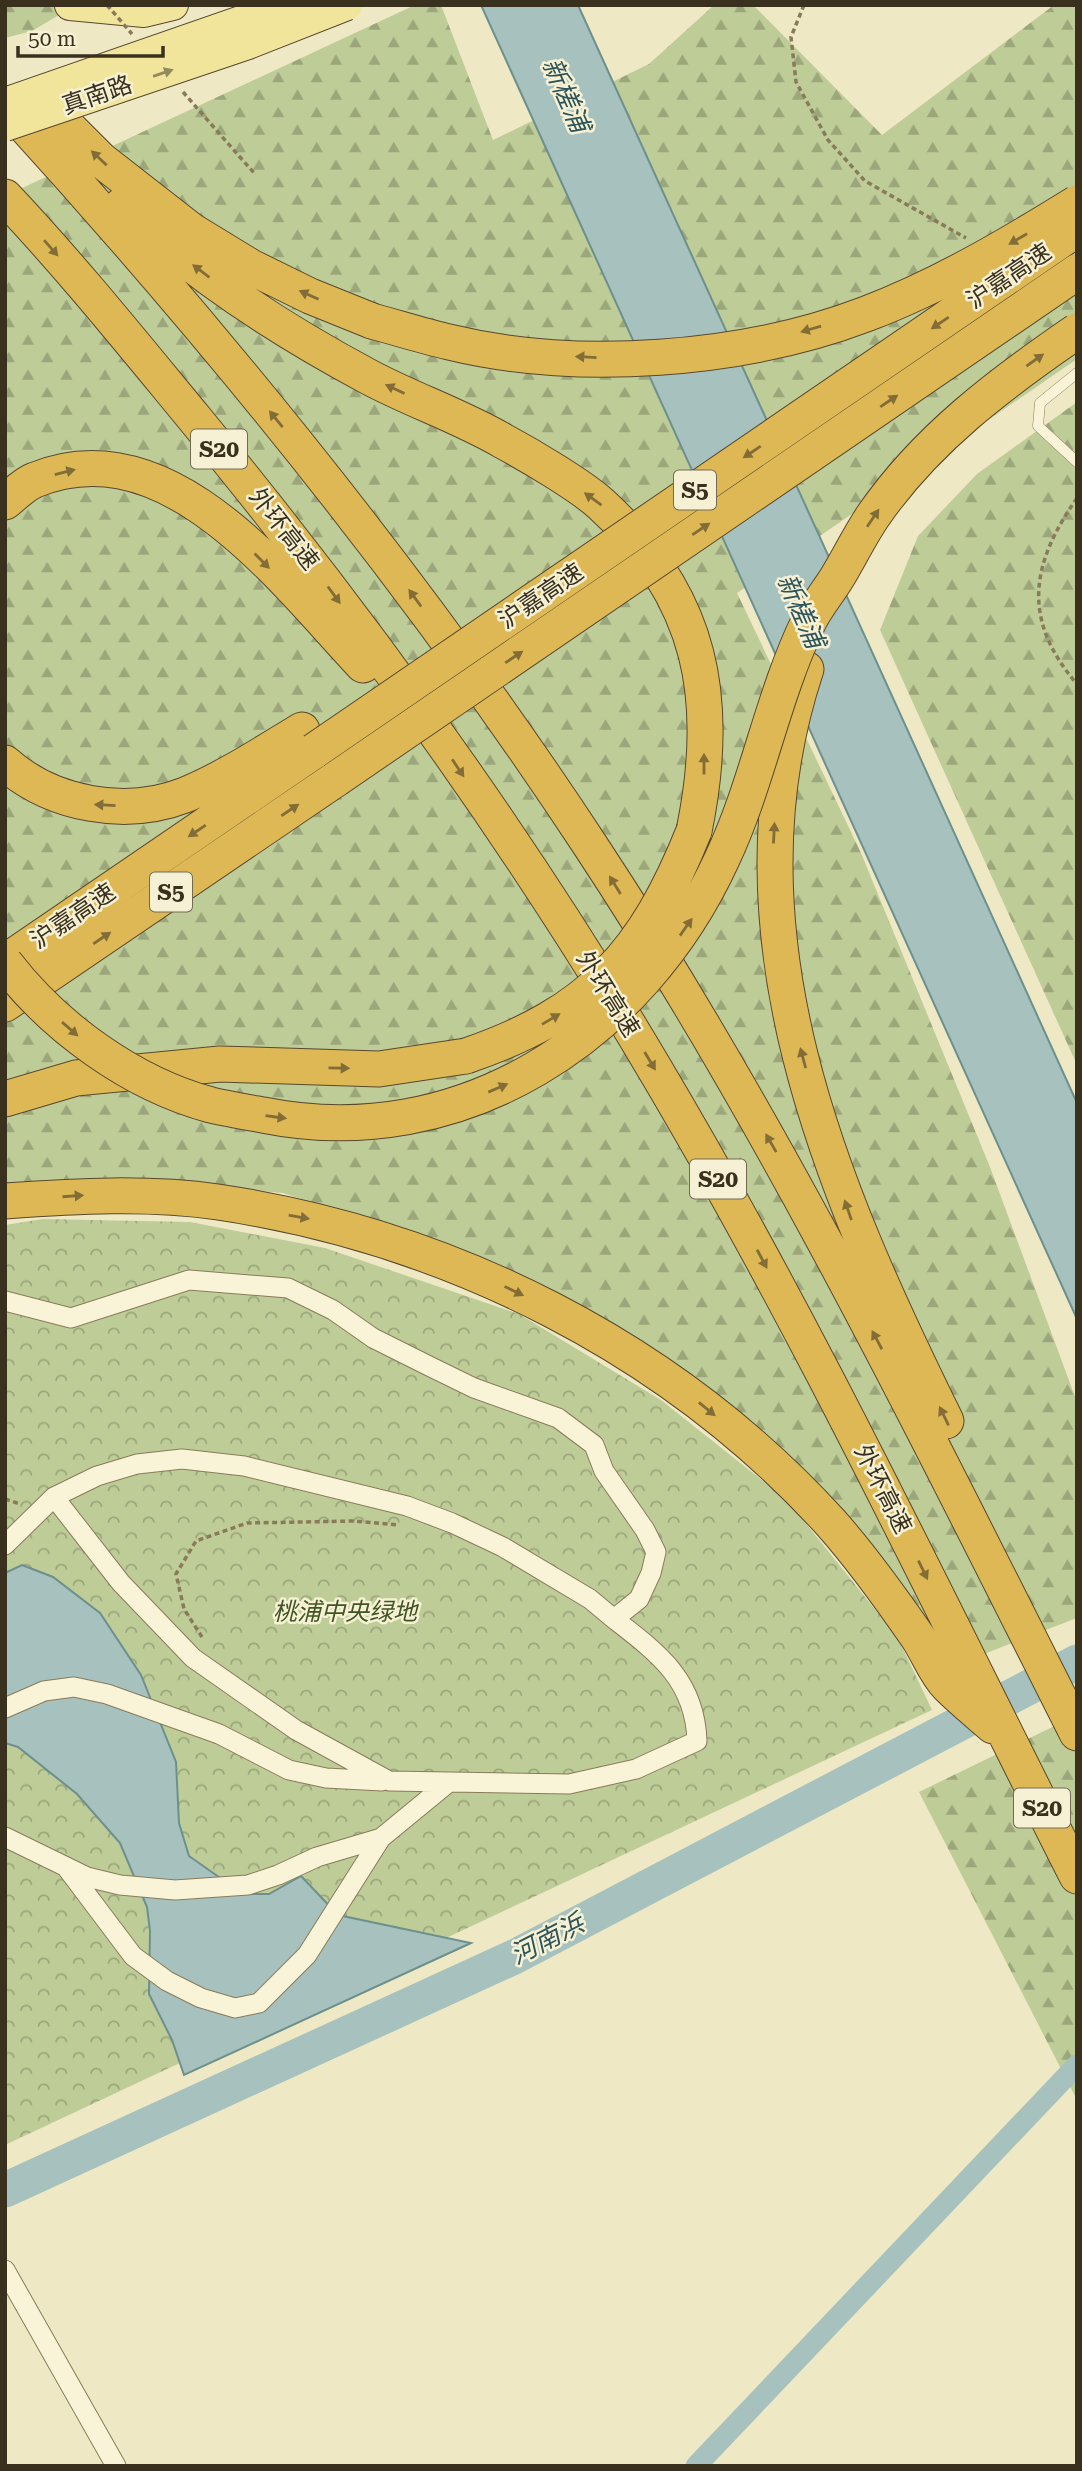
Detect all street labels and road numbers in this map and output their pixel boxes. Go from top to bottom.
street label: 真南路 [58,70,136,120]
street label: 沪嘉高速 [961,238,1057,314]
road number: S20 [191,430,247,468]
road number: S5 [674,470,716,510]
street label: 外环高速 [243,483,325,575]
street label: 沪嘉高速 [493,558,589,634]
road number: S5 [150,872,192,912]
street label: 沪嘉高速 [25,878,121,954]
street label: 外环高速 [571,946,645,1042]
road number: S20 [690,1160,746,1198]
street label: 外环高速 [849,1440,917,1538]
road number: S20 [1014,1788,1070,1828]

